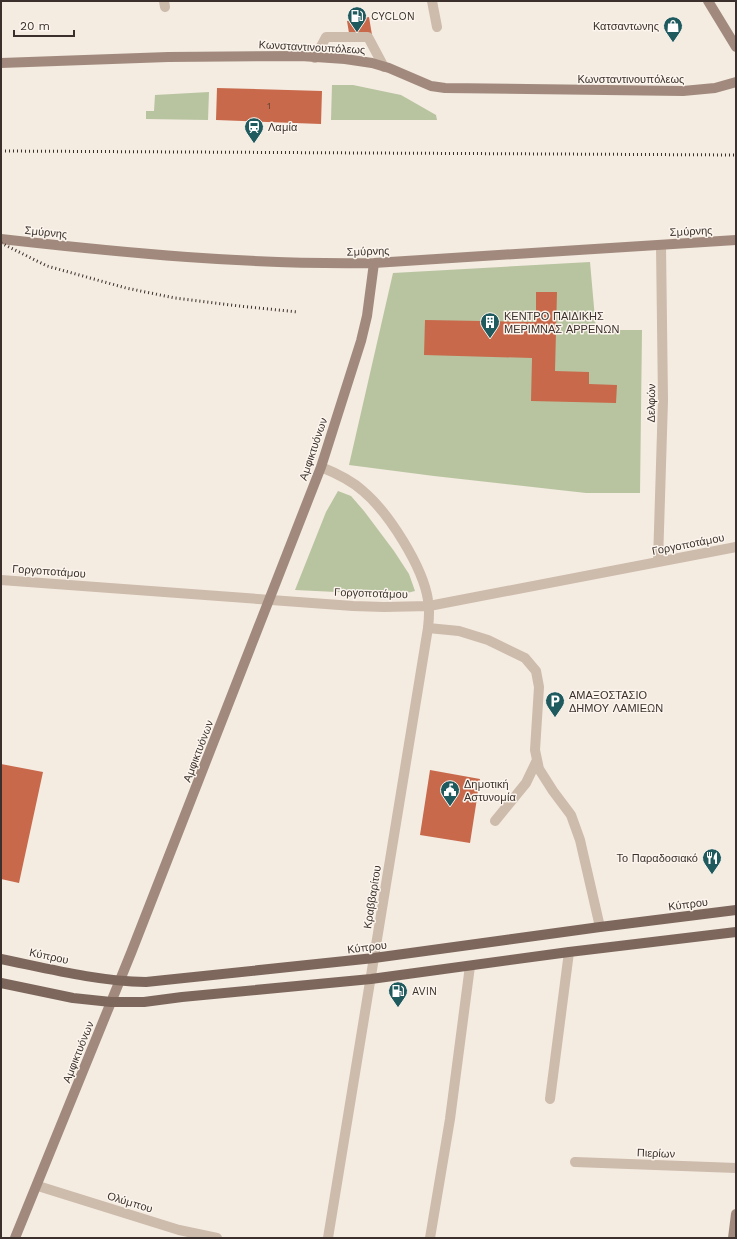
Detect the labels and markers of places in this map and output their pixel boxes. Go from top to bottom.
fuel station icon: CYCLON [346,5,368,33]
place label: CYCLON [371,10,415,23]
shop icon: Κατσαντωνης [662,15,684,43]
place label: Κατσαντωνης [593,20,659,33]
station icon: Λαμία [243,116,265,144]
place label: Λαμία [268,121,298,134]
place label: ΚΕΝΤΡΟ ΠΑΙΔΙΚΗΣ ΜΕΡΙΜΝΑΣ ΑΡΡΕΝΩΝ [504,310,619,336]
building icon: ΚΕΝΤΡΟ ΠΑΙΔΙΚΗΣ ΜΕΡΙΜΝΑΣ ΑΡΡΕΝΩΝ [479,311,501,339]
place label: ΑΜΑΞΟΣΤΑΣΙΟ ΔΗΜΟΥ ΛΑΜΙΕΩΝ [569,689,663,715]
parking icon: ΑΜΑΞΟΣΤΑΣΙΟ ΔΗΜΟΥ ΛΑΜΙΕΩΝ [544,690,566,718]
place label: Δημοτική Αστυνομία [464,778,516,804]
public building icon: Δημοτική Αστυνομία [439,779,461,807]
restaurant icon: Το Παραδοσιακό [701,847,723,875]
place label: Το Παραδοσιακό [616,852,698,865]
fuel station icon: AVIN [387,980,409,1008]
place label: AVIN [412,985,437,998]

